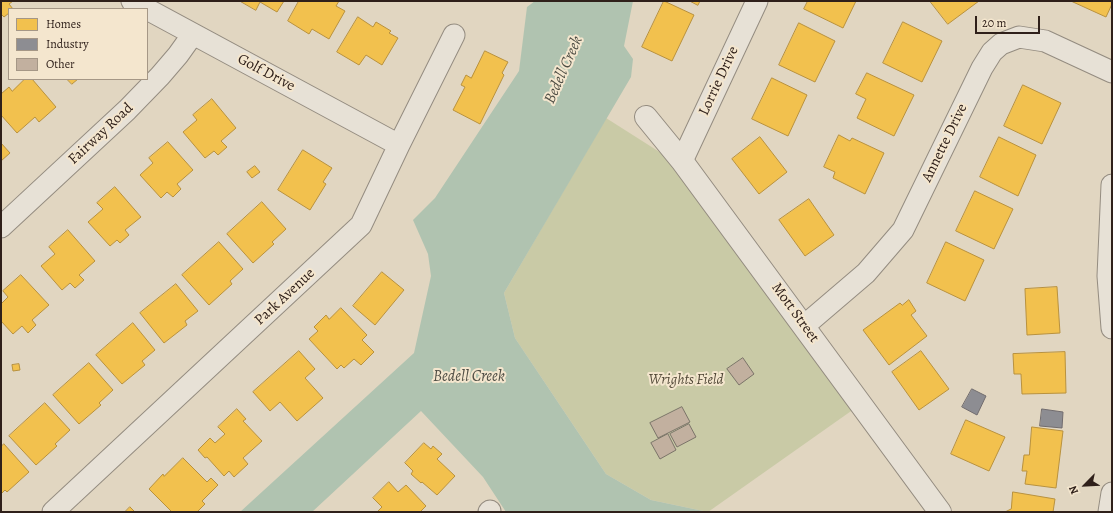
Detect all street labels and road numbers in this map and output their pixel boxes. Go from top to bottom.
street label: Lorrie Drive [695,44,743,118]
street label: Golf Drive [234,50,298,96]
street label: Fairway Road [65,99,137,169]
street label: Annette Drive [918,101,972,185]
street label: Park Avenue [251,265,319,329]
street label: Mott Street [767,280,823,346]

